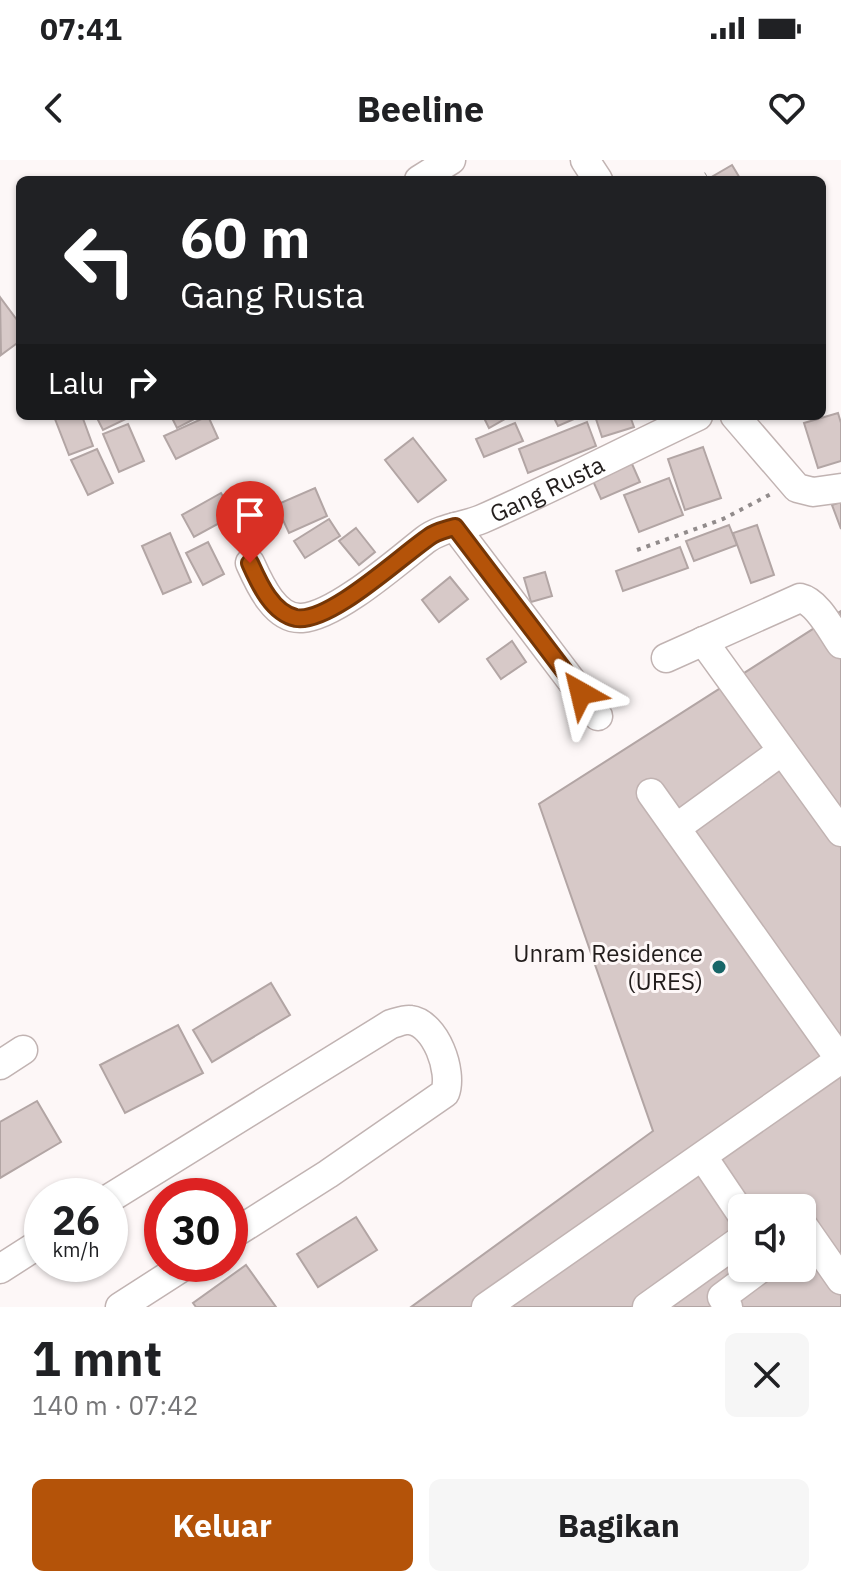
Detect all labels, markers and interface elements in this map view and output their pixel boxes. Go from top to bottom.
text: 07:41 [40,9,122,48]
text: Beeline [357,85,484,132]
icon: back [32,86,76,130]
icon: heart [765,86,809,130]
text: 60 m [180,201,310,273]
icon: left [48,208,152,312]
text: Gang Rusta [180,271,365,318]
icon: right [120,360,164,404]
text: Lalu [48,363,104,402]
street label: Gang Rusta [484,448,610,530]
pin [216,481,284,563]
icon: arrive [228,493,272,537]
position arrow [539,651,623,735]
place label: Unram Residence (URES) [513,937,703,997]
marker: Unram Residence (URES) [710,958,728,976]
speed limit sign: 30 [144,1178,248,1282]
text: 26 [52,1194,100,1246]
map controls [728,1194,816,1282]
button: sound [728,1194,816,1282]
text: km/h [52,1236,100,1263]
text: 1 mnt [32,1327,162,1389]
button: close [725,1333,809,1417]
text: 140 m · 07:42 [32,1388,198,1422]
button: Keluar [32,1479,413,1571]
button: Bagikan [429,1479,809,1571]

